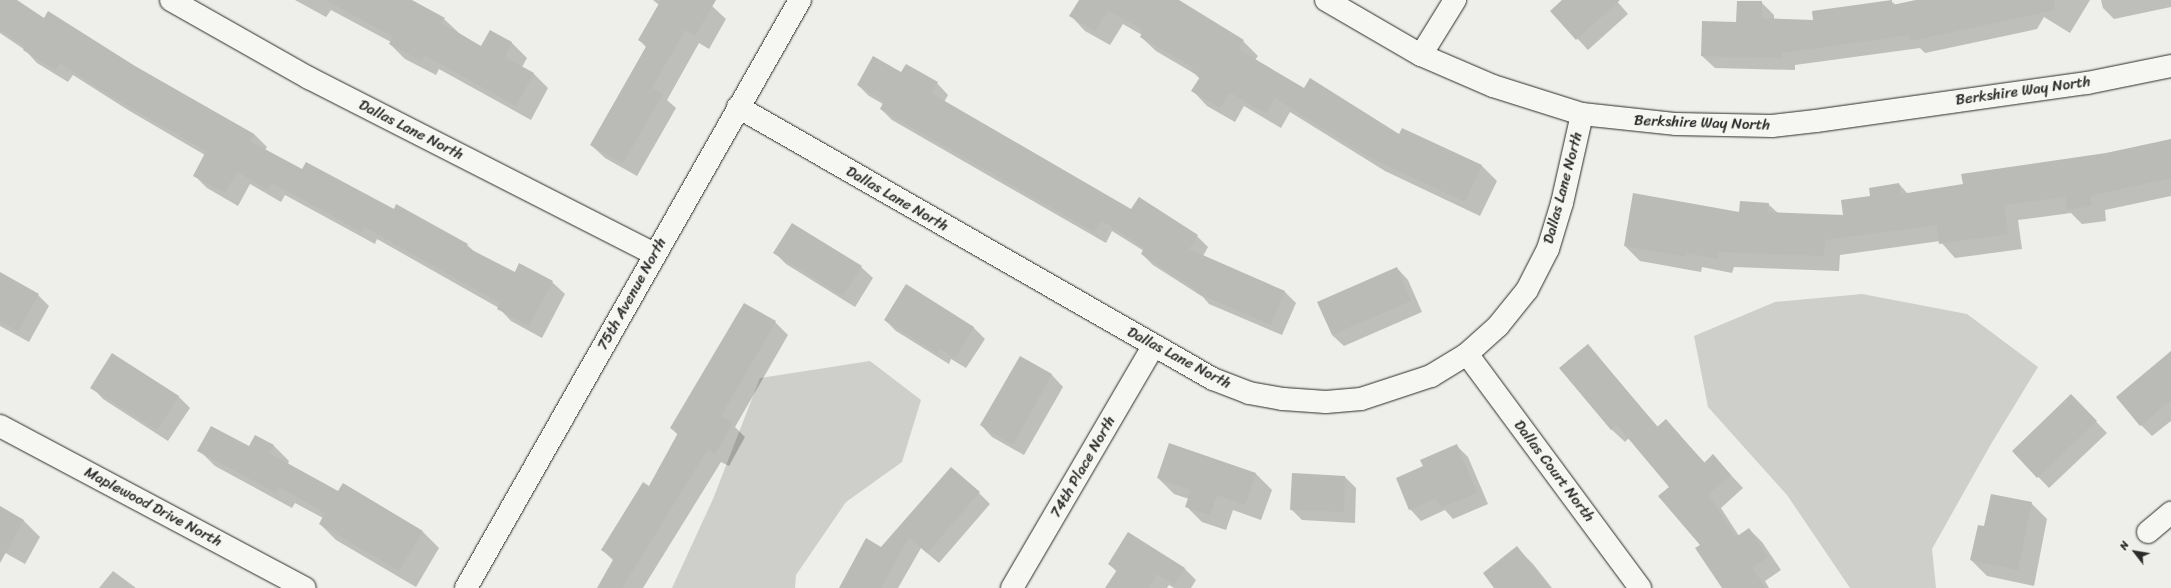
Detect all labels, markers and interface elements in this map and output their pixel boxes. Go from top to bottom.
street label: Berkshire Way North [1954,73,2092,109]
street label: Dallas Lane North [356,96,466,164]
street label: Berkshire Way North [1634,112,1770,134]
street label: Dallas Lane North [1539,130,1587,246]
street label: Dallas Lane North [843,162,951,236]
street label: 75th Avenue North [593,234,671,354]
street label: Dallas Lane North [1124,323,1234,393]
street label: 74th Place North [1046,413,1120,521]
street label: Dallas Court North [1510,417,1598,525]
street label: Maplewood Drive North [81,463,225,551]
north arrow [2115,532,2155,572]
text: N [2114,537,2134,554]

